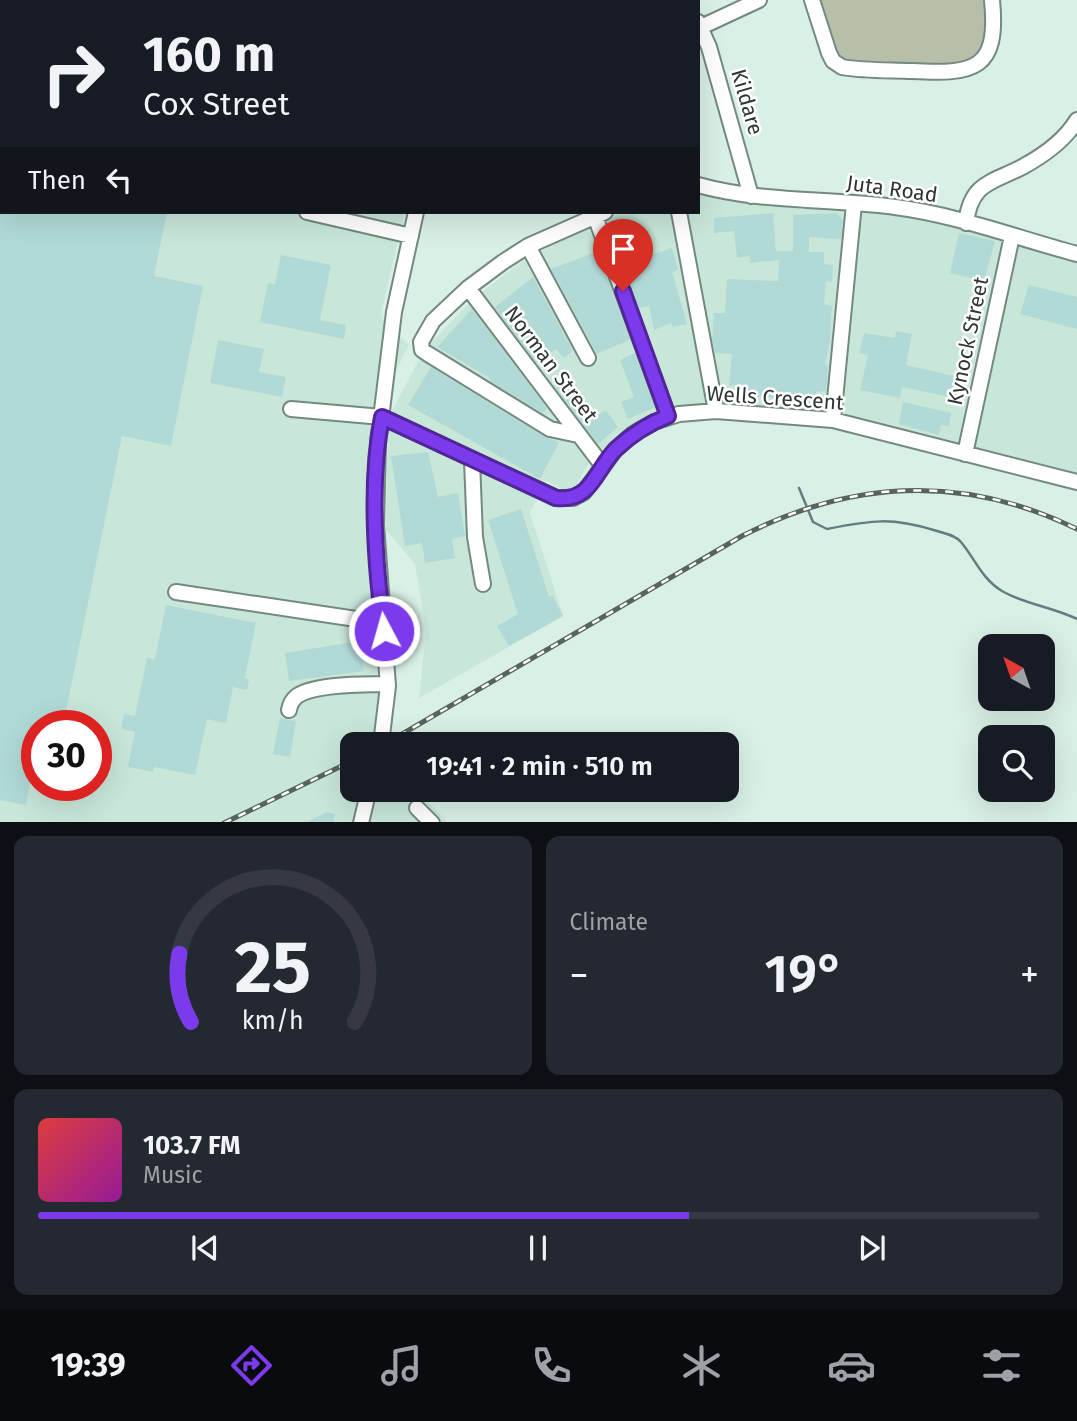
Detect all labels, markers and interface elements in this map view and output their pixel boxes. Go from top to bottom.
text: 160 m [143,25,275,84]
icon: right [28,28,119,119]
street label: Kildare [725,66,769,138]
text: Cox Street [143,85,290,123]
icon: left [100,161,138,199]
text: Then [28,165,86,196]
street label: Juta Road [845,170,939,208]
pin [593,219,653,291]
icon: arrive [604,230,642,268]
street label: Kynock Street [942,274,994,407]
street label: Norman Street [499,301,603,428]
street label: Wells Crescent [706,380,845,416]
position arrow [347,594,421,668]
north arrow [978,634,1055,710]
map controls [978,634,1055,802]
speed limit sign: 30 [21,710,112,801]
button: search [978,725,1055,802]
text: 19:41 · 2 min · 510 m [426,751,653,782]
text: Climate [570,908,648,936]
text: 25 [234,924,311,1011]
text: 19° [765,943,844,1006]
text: − [570,952,589,998]
text: + [1020,952,1039,998]
text: km/h [242,1005,304,1035]
text: 103.7 FM [143,1130,241,1161]
text: Music [143,1161,203,1189]
icon: previous [186,1229,224,1267]
icon: pause [519,1229,557,1267]
icon: next [853,1229,891,1267]
icon: directions [227,1341,276,1390]
icon: music [377,1341,426,1390]
icon: phone [527,1341,576,1390]
icon: climate [677,1341,726,1390]
icon: car [827,1341,876,1390]
icon: filters [977,1341,1026,1390]
text: 19:39 [51,1346,126,1384]

